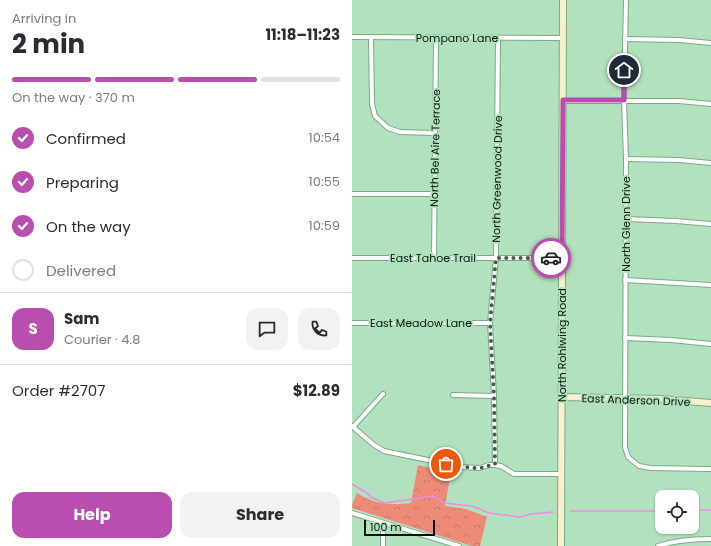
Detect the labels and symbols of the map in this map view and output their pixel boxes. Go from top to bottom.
street label: Pompano Lane [416,30,499,46]
pin [607,53,641,87]
street label: North Bel Aire Terrace [426,89,444,207]
street label: North Greenwood Drive [488,115,506,243]
street label: North Glenn Drive [618,176,634,272]
courier [531,238,571,278]
street label: East Tahoe Trail [390,250,476,266]
street label: North Rohlwing Road [554,288,570,402]
street label: East Meadow Lane [370,315,472,331]
street label: East Anderson Drive [581,390,691,410]
pin [429,447,463,481]
scale bar [364,518,435,537]

